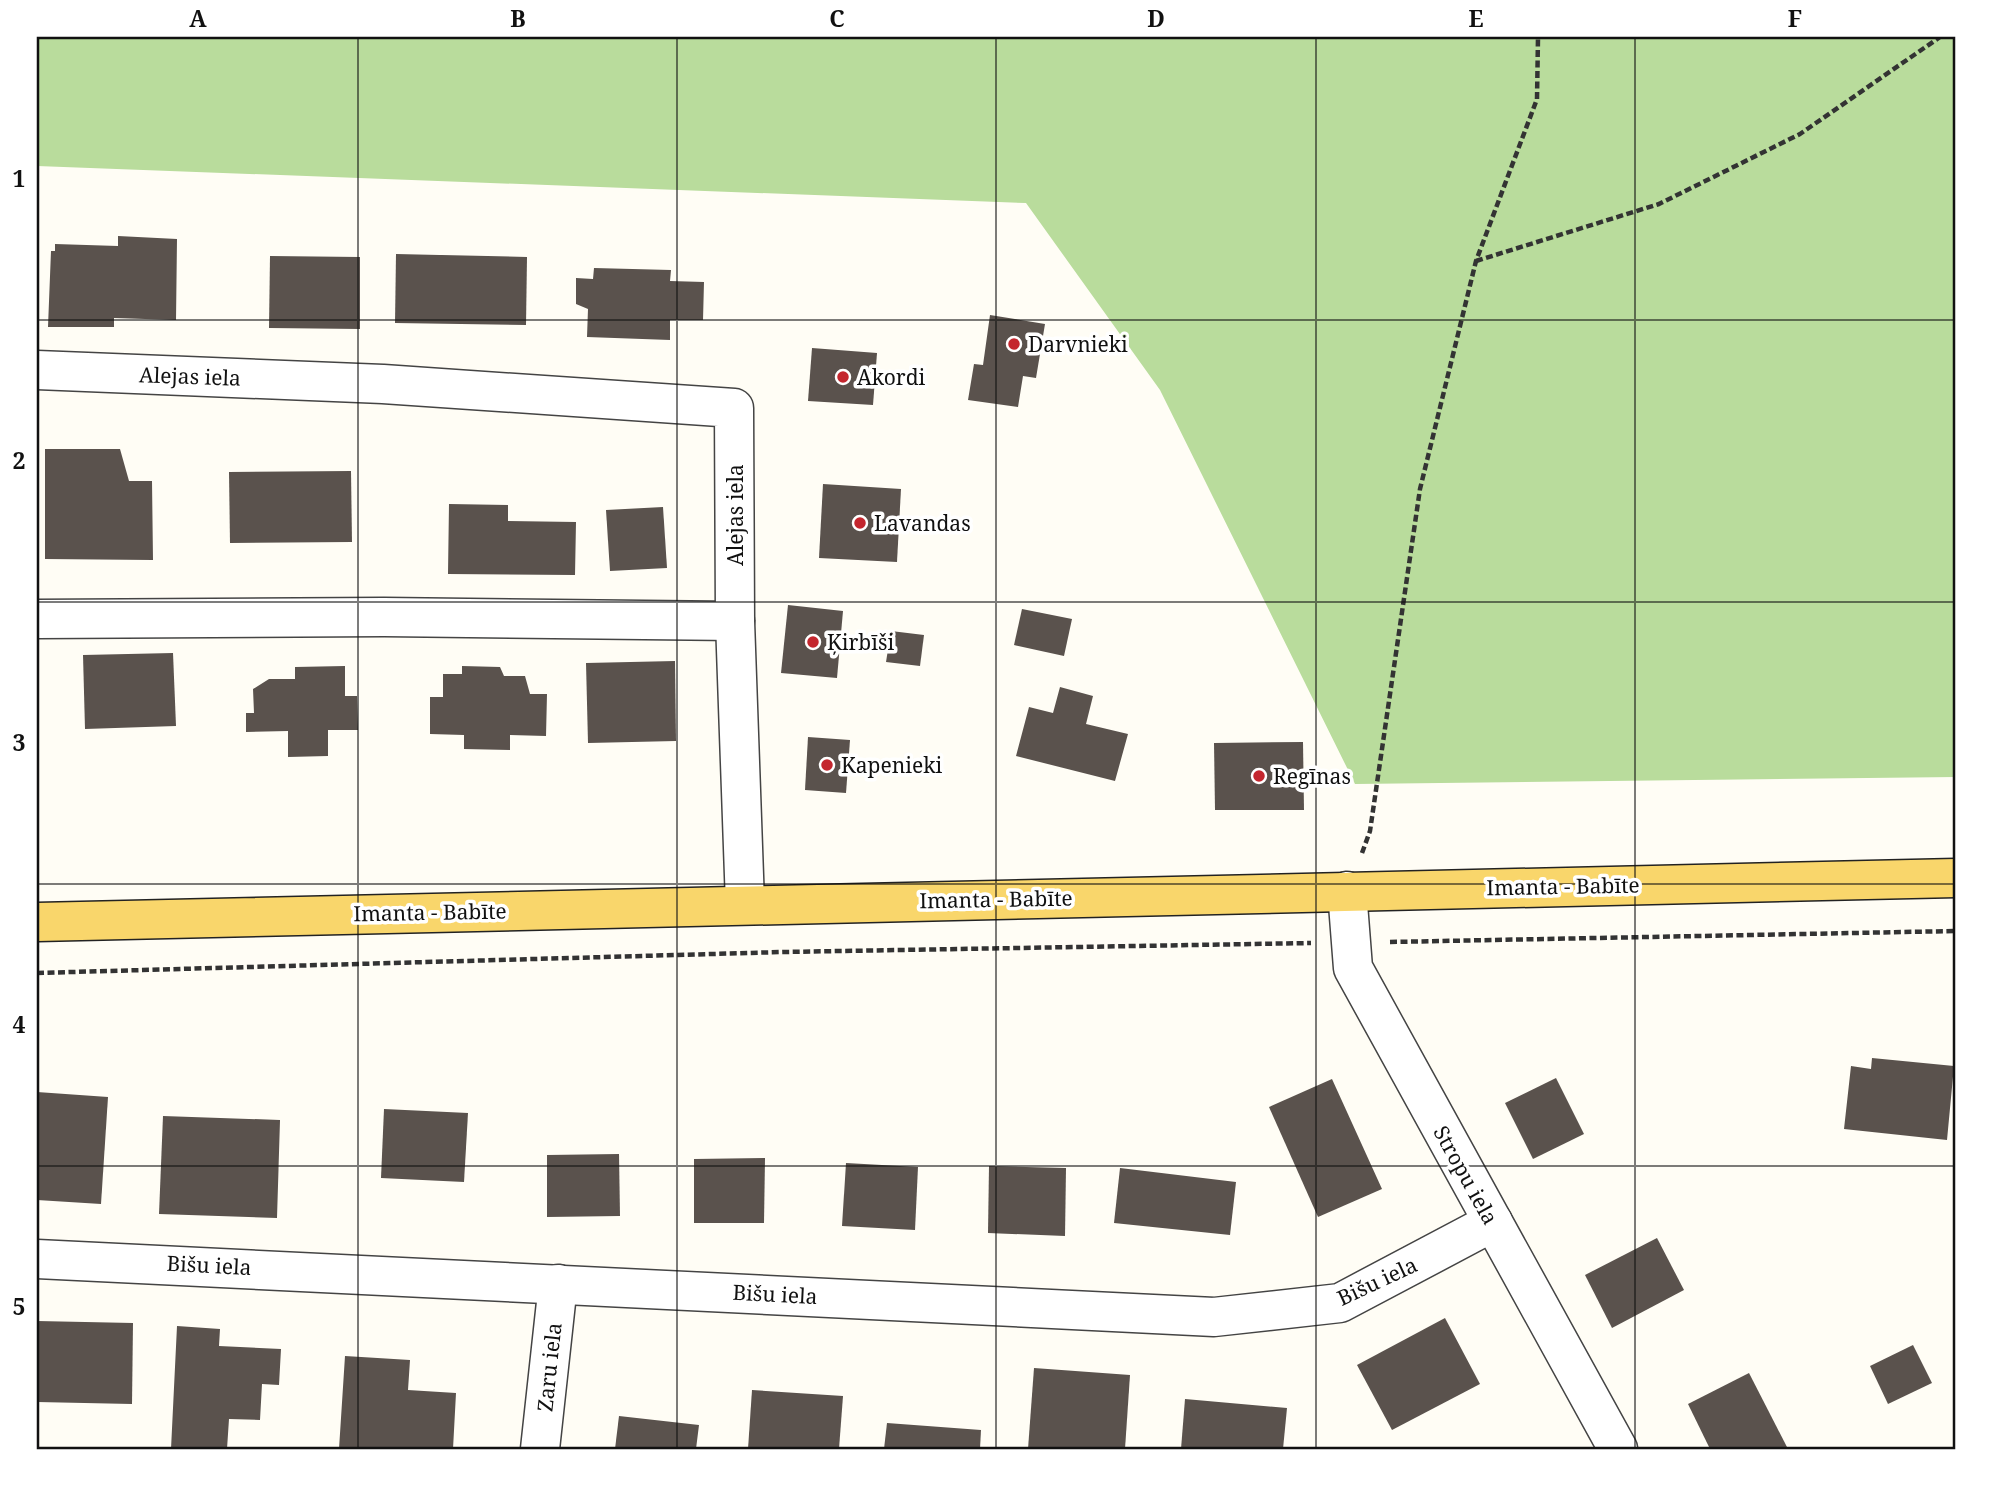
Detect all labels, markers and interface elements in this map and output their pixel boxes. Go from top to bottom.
text: A [189,2,207,34]
text: B [510,2,526,34]
text: C [829,2,845,34]
text: D [1147,2,1165,34]
text: E [1468,2,1484,34]
text: F [1788,2,1802,34]
text: 1 [13,162,26,194]
place label: Darvnieki [1028,330,1128,358]
marker: Darvnieki [1006,336,1022,352]
street label: Alejas iela [139,360,241,392]
place label: Akordi [857,363,926,391]
marker: Akordi [835,369,851,385]
text: 2 [13,444,26,476]
street label: Alejas iela [721,464,749,566]
place label: Lavandas [874,509,971,537]
marker: Lavandas [852,515,868,531]
place label: Ķirbīši [827,628,894,656]
marker: Ķirbīši [805,634,821,650]
text: 3 [13,726,26,758]
place label: Kapenieki [841,751,942,779]
marker: Kapenieki [819,757,835,773]
place label: Regīnas [1273,762,1351,790]
marker: Regīnas [1251,768,1267,784]
street label: Imanta - Babīte [1486,871,1640,901]
street label: Imanta - Babīte [919,884,1073,914]
street label: Imanta - Babīte [353,897,507,927]
text: 4 [13,1008,26,1040]
street label: Stropu iela [1427,1121,1505,1229]
street label: Bišu iela [166,1249,252,1281]
street label: Bišu iela [1333,1250,1421,1312]
street label: Bišu iela [732,1278,818,1310]
text: 5 [13,1290,26,1322]
street label: Zaru iela [530,1321,568,1413]

